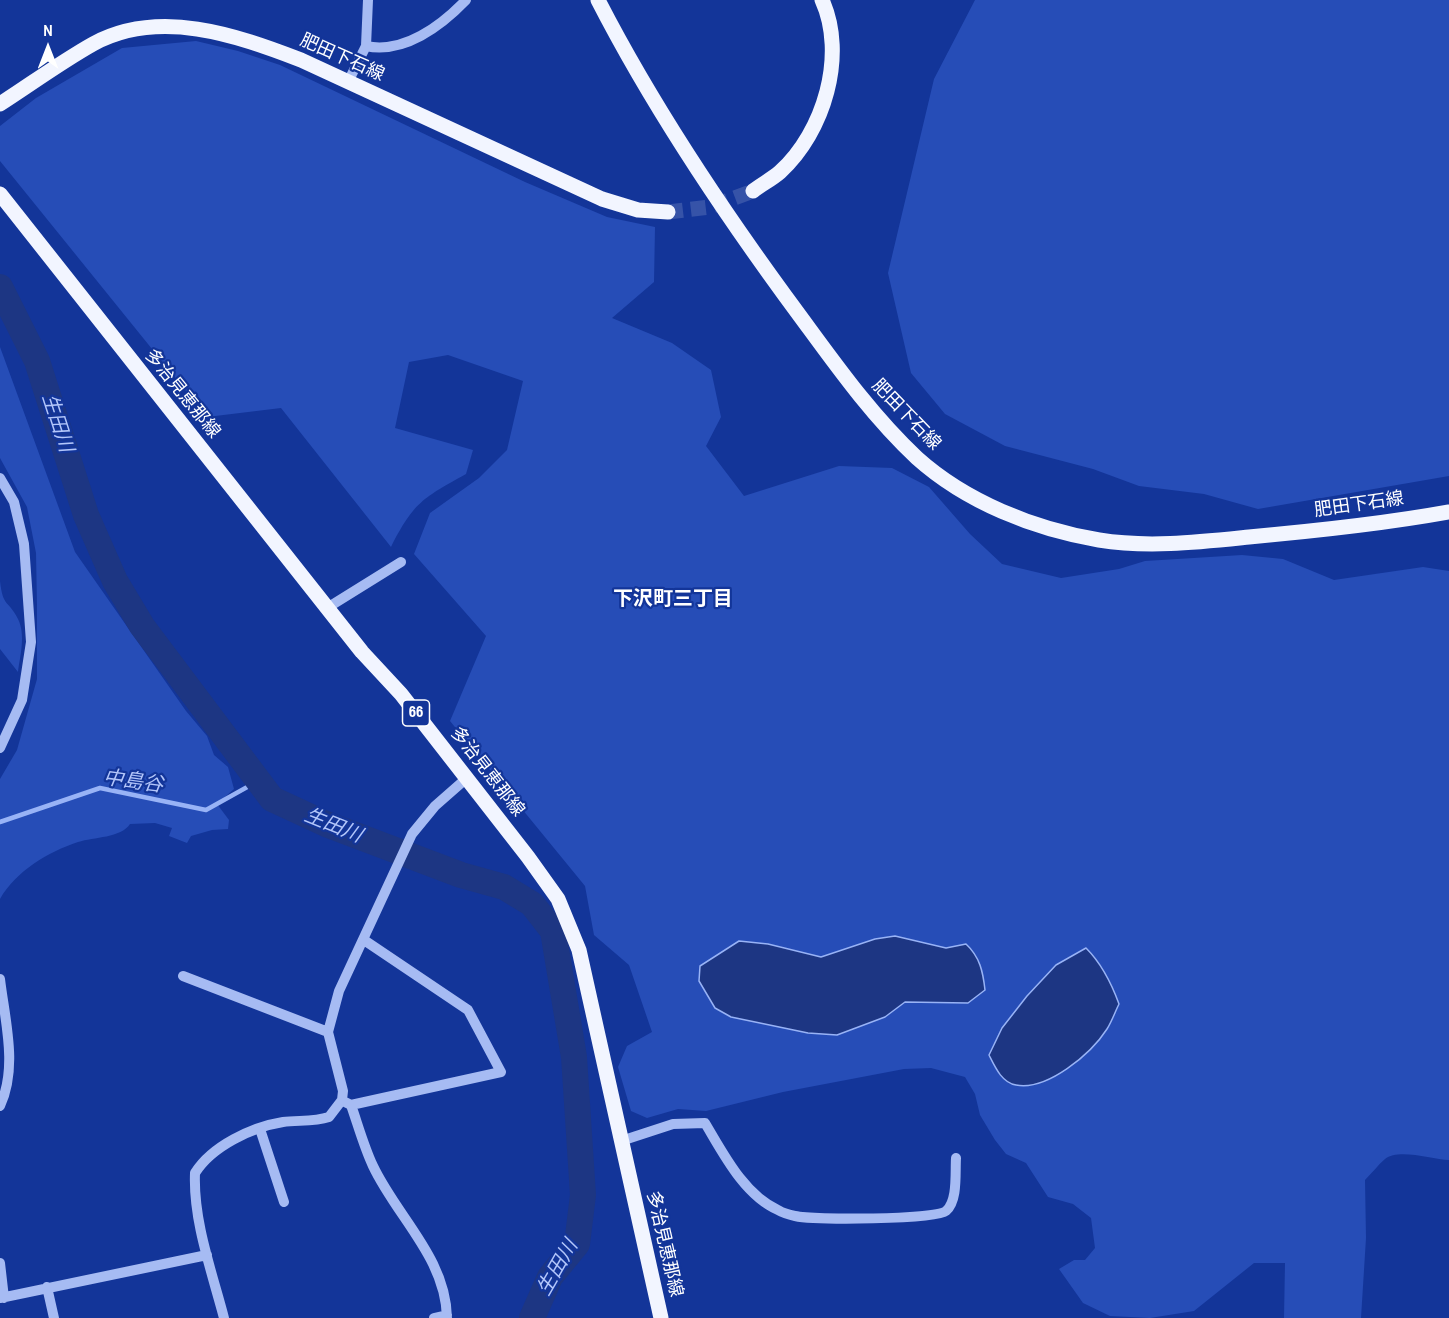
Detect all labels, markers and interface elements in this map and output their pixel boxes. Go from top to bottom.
north arrow [18,18,78,78]
text: N [43,19,53,41]
street label: 肥田下石線 [296,30,388,86]
street label: 多治見恵那線 [140,345,224,443]
street label: 肥田下石線 [867,375,945,455]
water label: 生田川 [36,391,78,455]
street label: 肥田下石線 [1313,488,1405,522]
district label: 下沢町三丁目 [613,588,733,612]
road number: 66 [402,700,430,726]
street label: 多治見恵那線 [445,723,529,821]
water label: 中島谷 [102,766,164,798]
water label: 生田川 [301,804,365,848]
street label: 多治見恵那線 [641,1189,687,1299]
water label: 生田川 [533,1236,583,1300]

